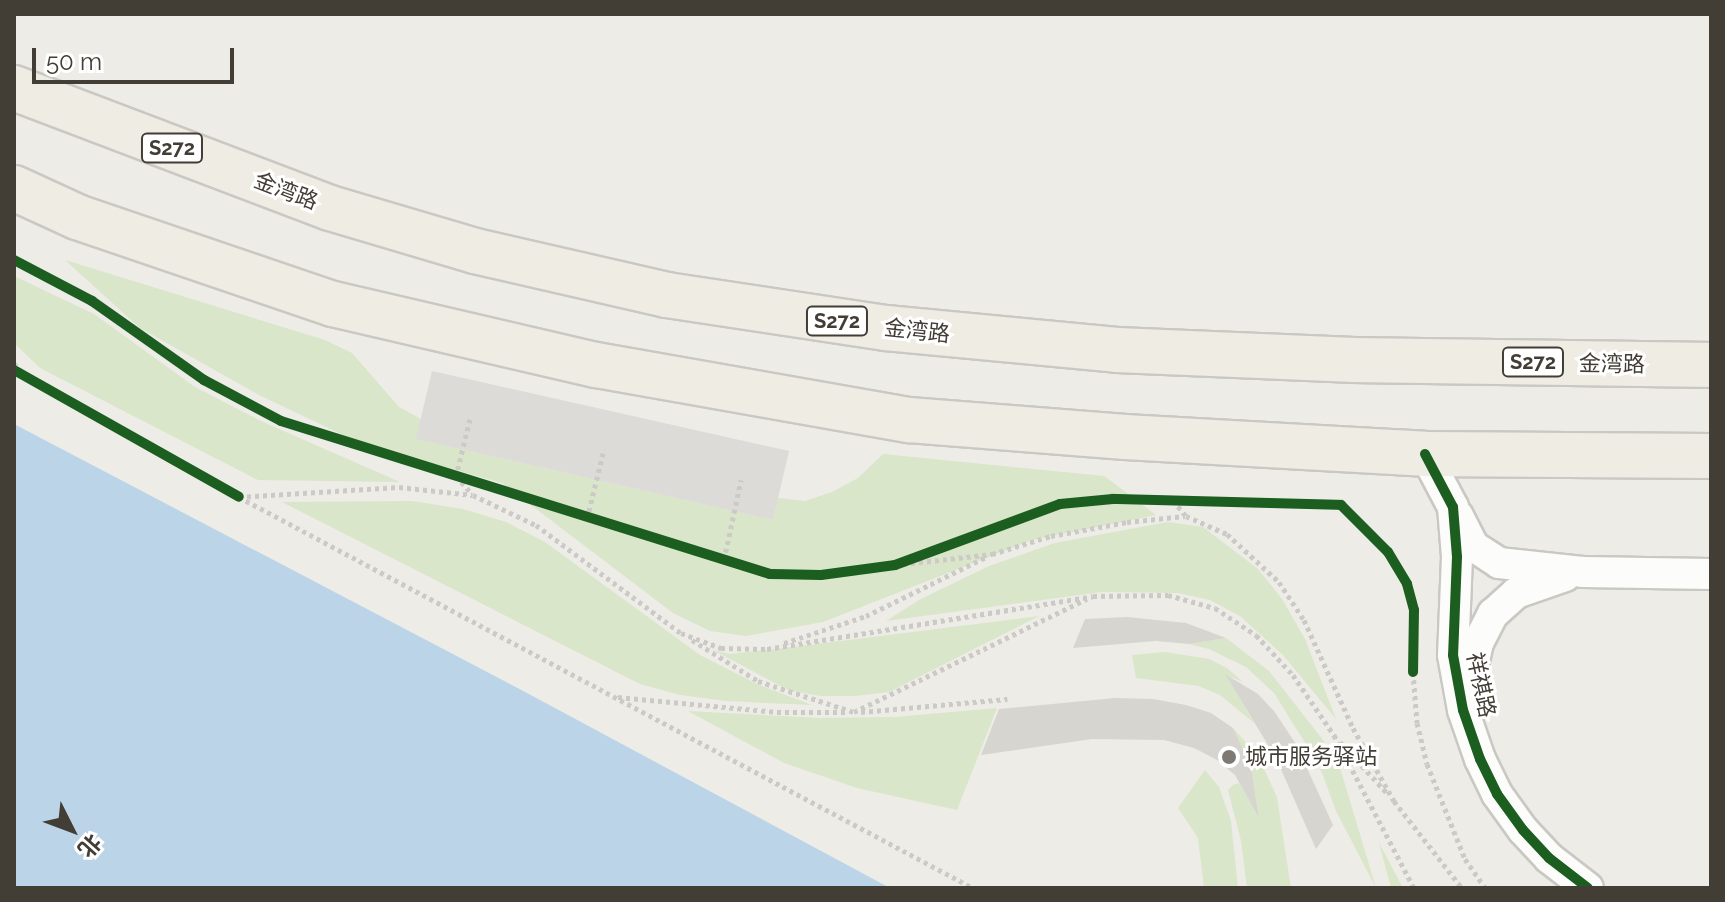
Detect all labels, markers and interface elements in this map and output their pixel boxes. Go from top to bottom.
scale bar [36,32,238,82]
text: 50 m [46,47,102,76]
road number: S272 [140,132,204,164]
street label: 金湾路 [250,167,322,215]
road number: S272 [805,305,869,337]
street label: 金湾路 [883,314,951,348]
road number: S272 [1501,346,1565,378]
street label: 金湾路 [1579,350,1645,378]
street label: 祥祺路 [1461,650,1501,720]
place label: 城市服务驿站 [1245,744,1377,770]
marker: 城市服务驿站 [1220,748,1238,766]
north arrow [32,790,112,870]
text: 北 [73,829,107,863]

